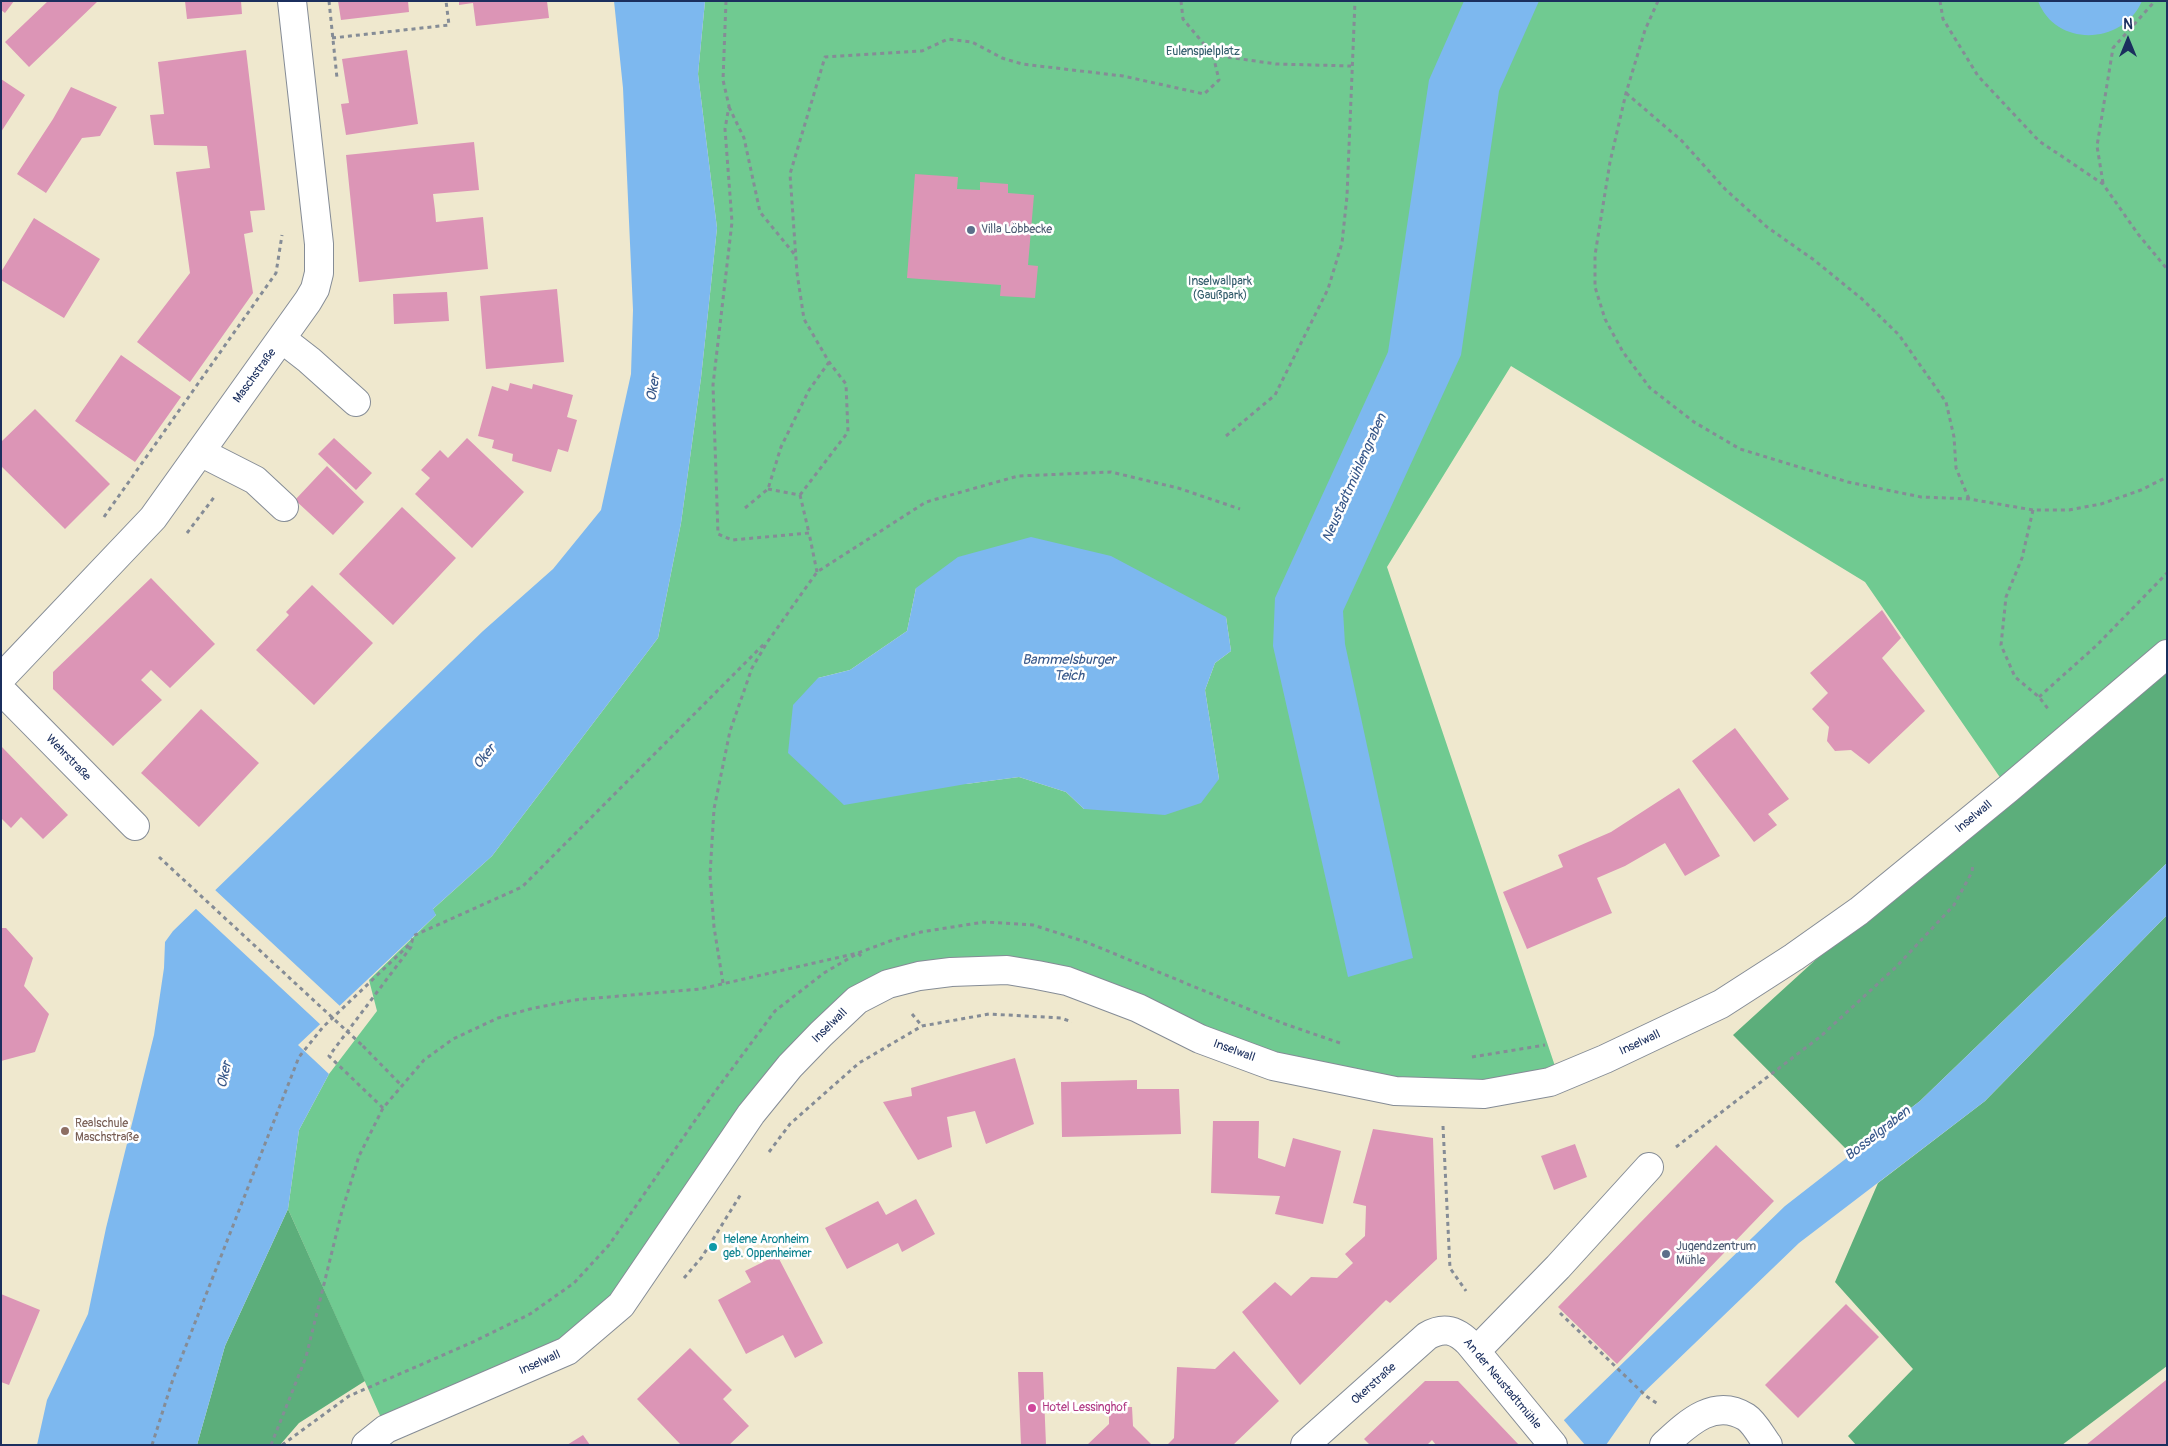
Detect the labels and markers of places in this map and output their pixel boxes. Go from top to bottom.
place label: Villa Löbbecke [981,223,1052,237]
marker: Villa Löbbecke [965,224,977,236]
place label: Realschule Maschstraße [75,1117,139,1145]
marker: Realschule Maschstraße [59,1125,71,1137]
place label: Helene Aronheim geb. Oppenheimer [723,1233,812,1261]
place label: Jugendzentrum Mühle [1676,1240,1756,1268]
marker: Helene Aronheim geb. Oppenheimer [707,1241,719,1253]
marker: Jugendzentrum Mühle [1660,1248,1672,1260]
place label: Hotel Lessinghof [1042,1401,1128,1415]
marker: Hotel Lessinghof [1026,1402,1038,1414]

